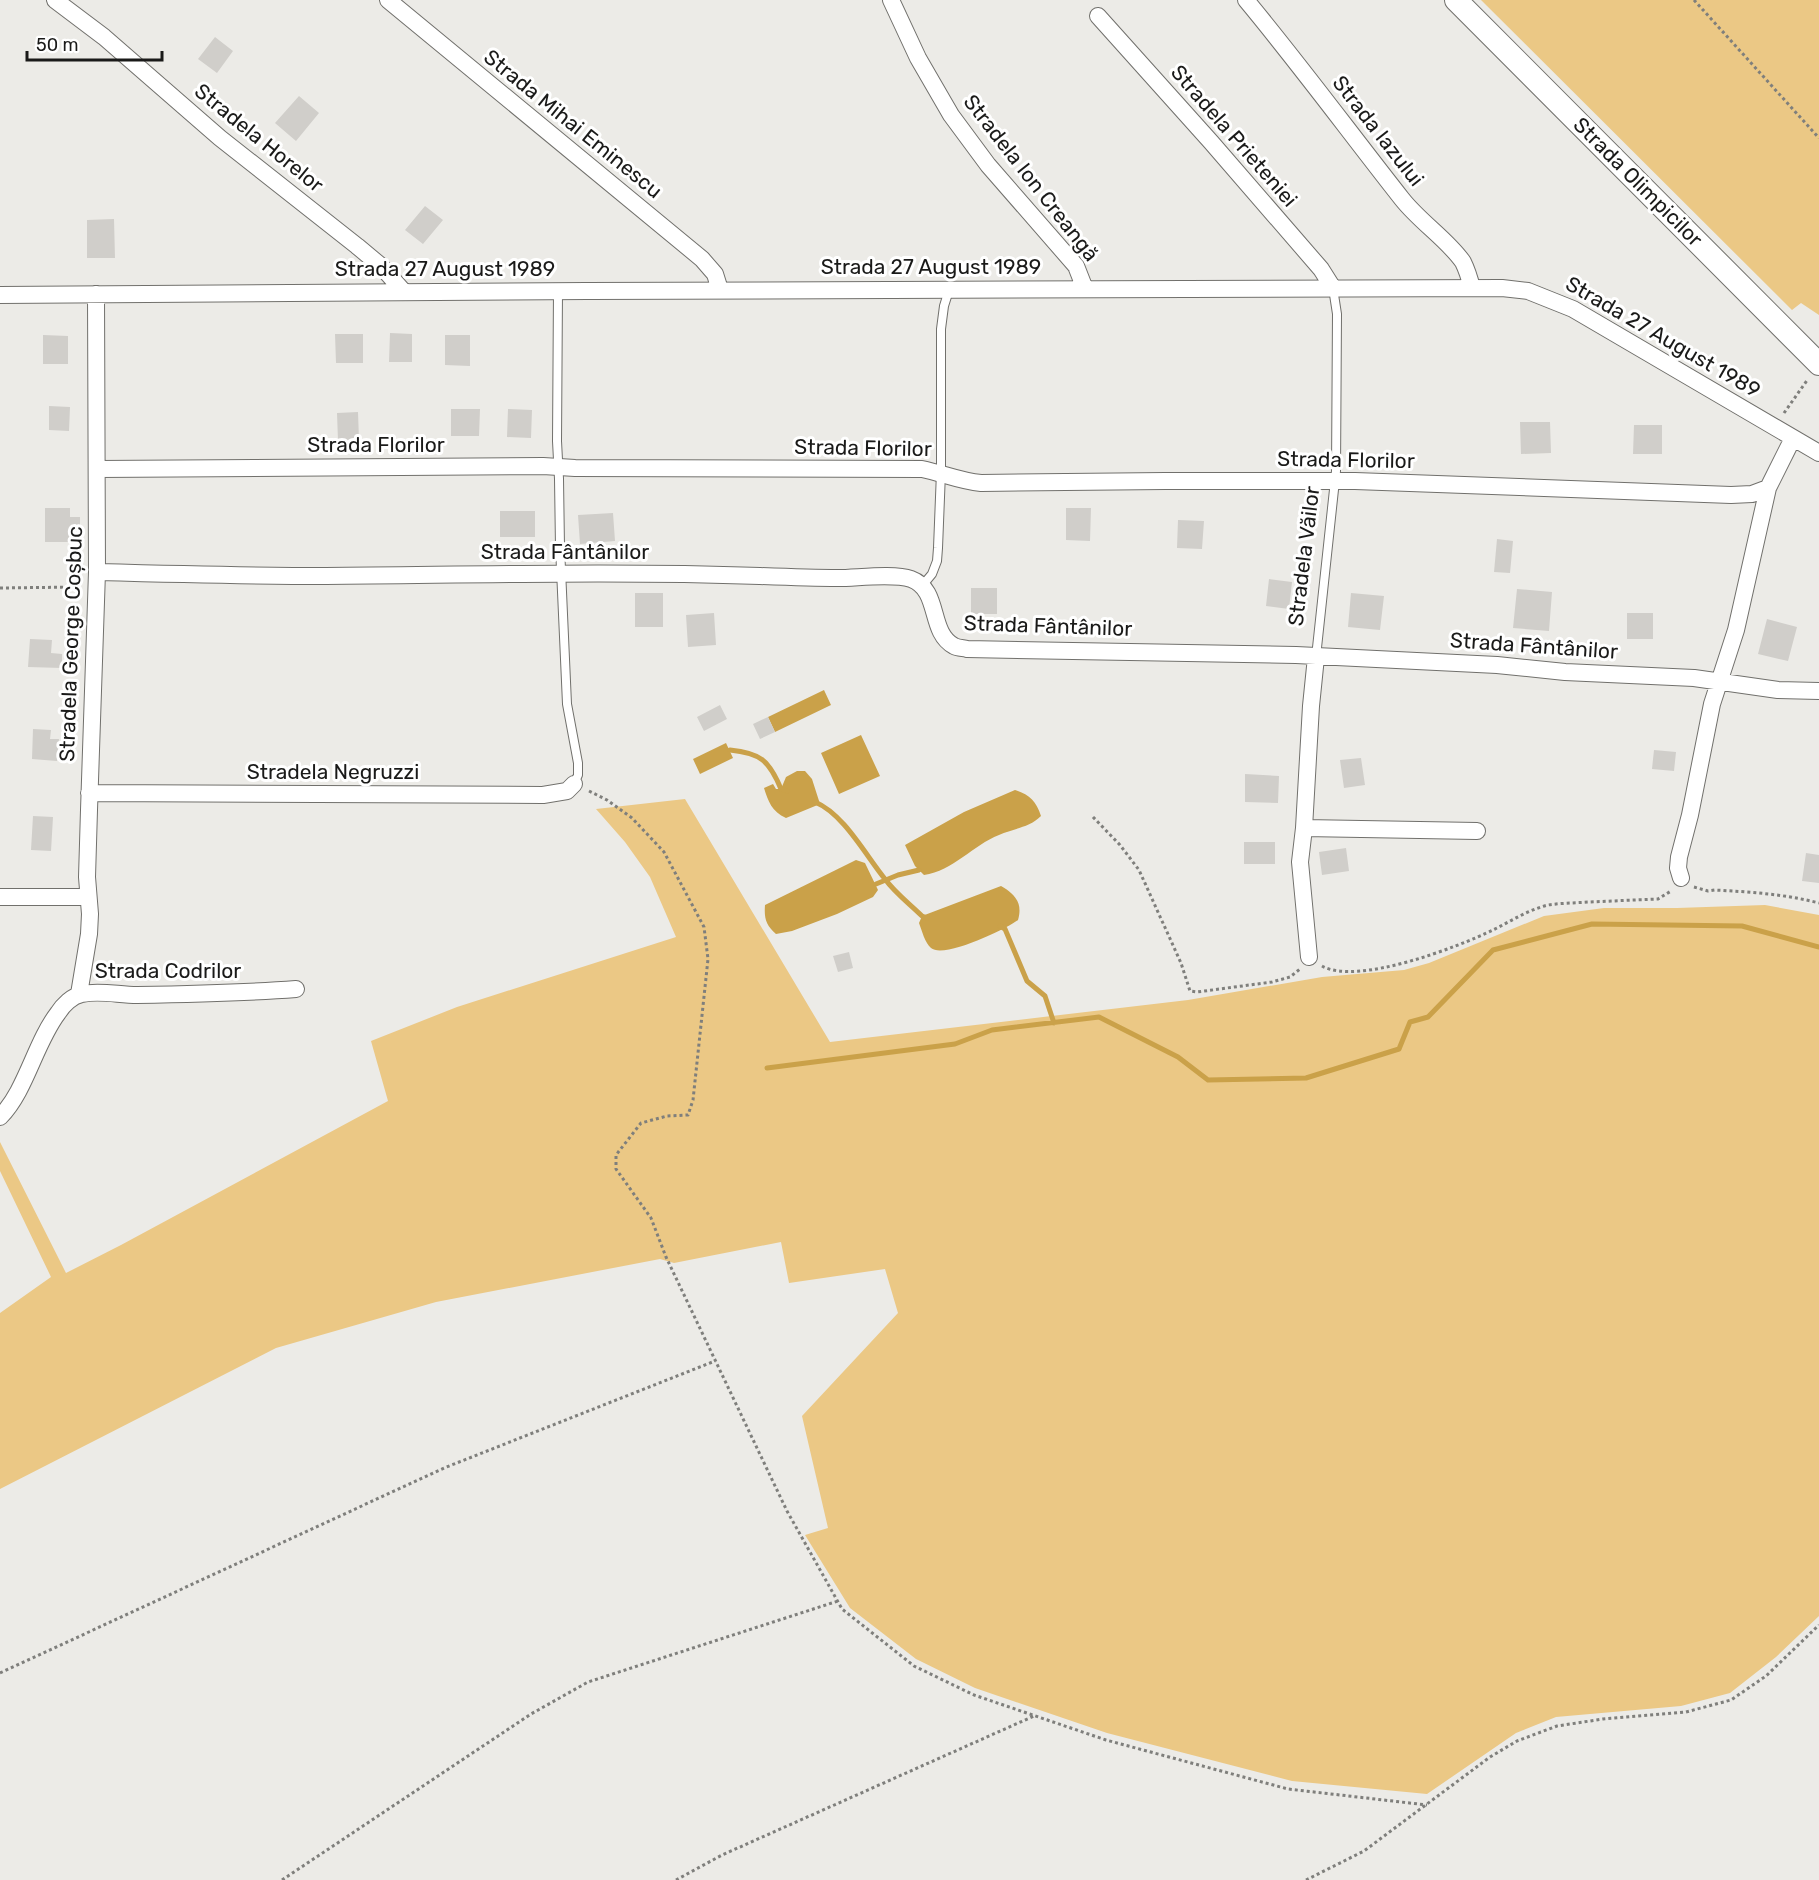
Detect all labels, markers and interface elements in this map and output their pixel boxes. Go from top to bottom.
scale bar [27,24,162,62]
text: 50 m [36,34,79,56]
street label: Strada Mihai Eminescu [479,44,668,203]
street label: Stradela Prieteniei [1166,60,1303,212]
street label: Strada Iazului [1327,70,1429,191]
street label: Stradela Horelor [190,78,329,197]
street label: Stradela Ion Creangă [959,89,1104,266]
street label: Strada Olimpicilor [1569,112,1708,251]
street label: Strada 27 August 1989 [821,254,1041,279]
street label: Strada 27 August 1989 [335,256,555,281]
street label: Strada 27 August 1989 [1561,271,1765,403]
street label: Strada Florilor [307,432,445,457]
street label: Strada Florilor [794,434,932,461]
street label: Strada Florilor [1277,446,1415,473]
street label: Stradela Văilor [1283,485,1324,627]
street label: Stradela George Coșbuc [54,526,87,762]
street label: Strada Fântânilor [481,539,649,564]
street label: Strada Fântânilor [963,610,1133,641]
street label: Strada Fântânilor [1449,627,1619,664]
street label: Stradela Negruzzi [247,759,419,784]
street label: Strada Codrilor [95,958,241,983]

